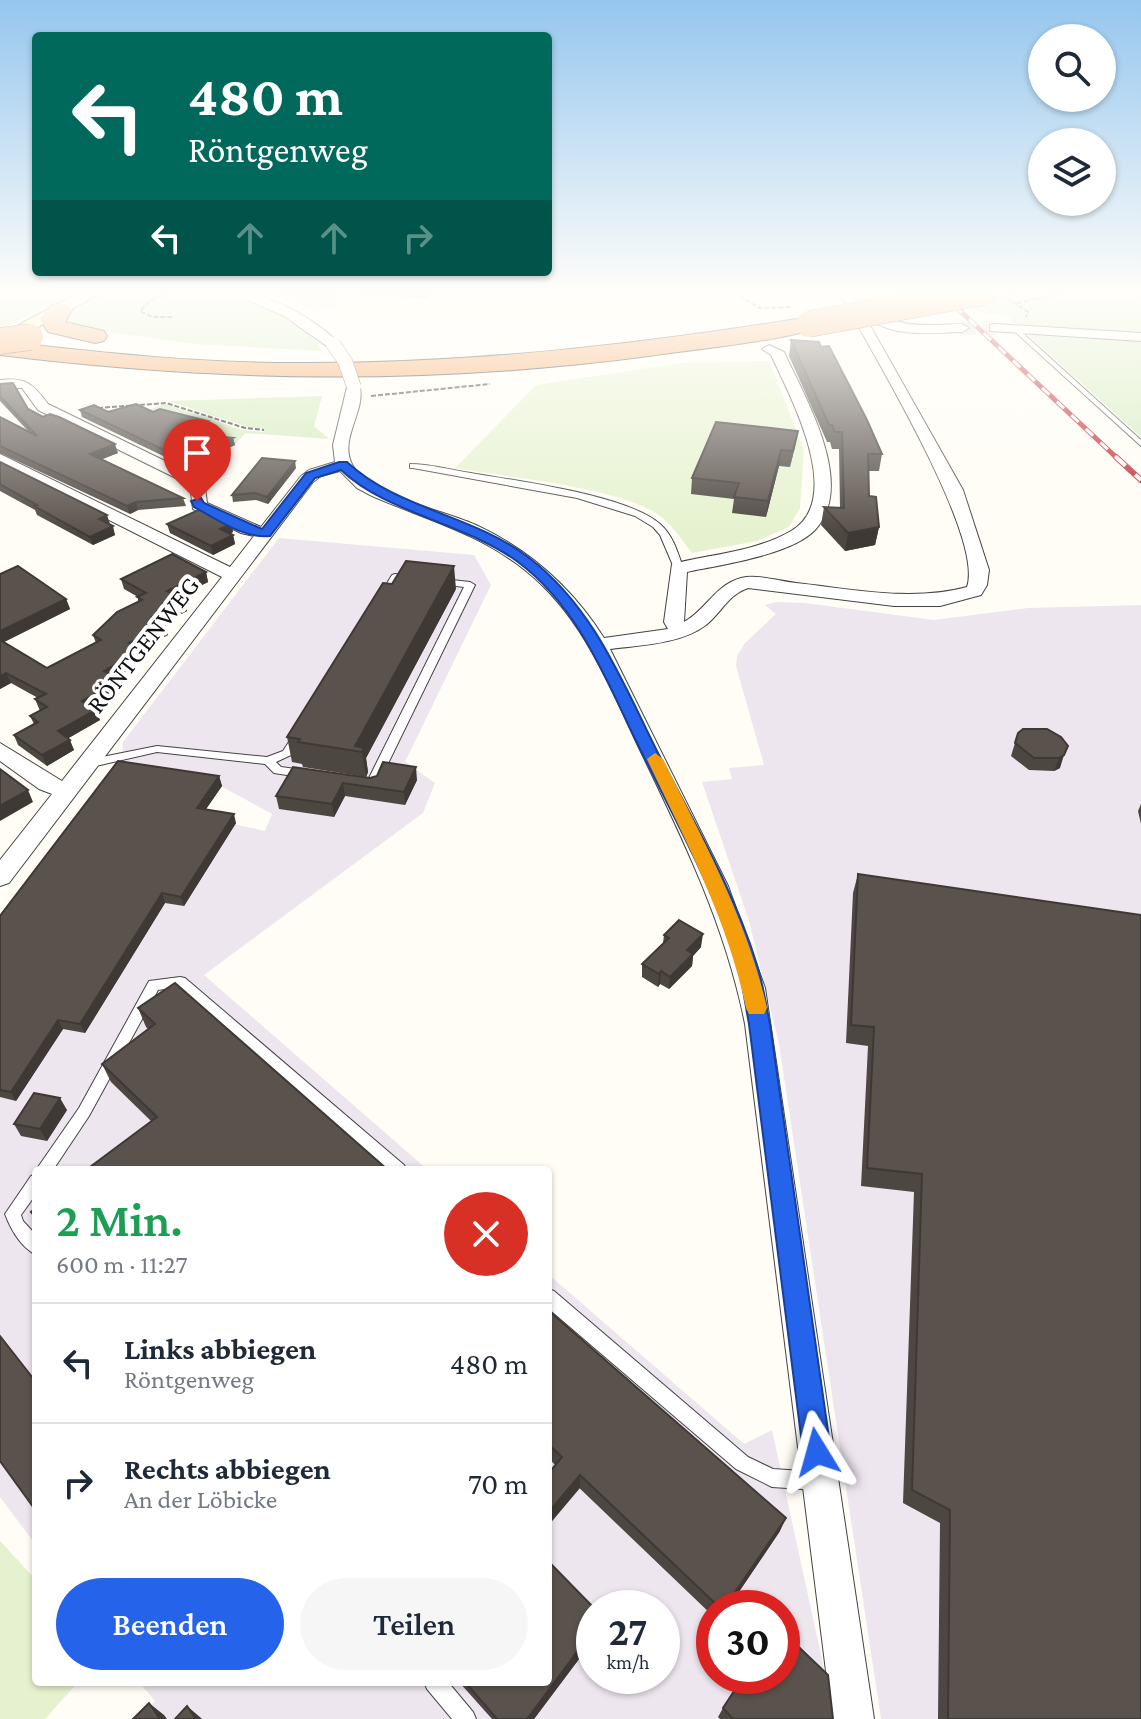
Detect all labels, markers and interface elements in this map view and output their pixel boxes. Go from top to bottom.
map controls [1028,24,1116,216]
button: search [1028,24,1116,112]
icon: left [56,64,160,168]
text: 480 m [188,65,343,127]
button: layers [1028,128,1116,216]
text: Röntgenweg [188,130,368,170]
icon: left [144,216,188,260]
icon: ahead [228,216,272,260]
icon: ahead [312,216,356,260]
icon: right [396,216,440,260]
pin [163,419,231,501]
icon: arrive [175,431,219,475]
street label: RÖNTGENWEG [81,571,205,719]
button: close [444,1192,528,1276]
text: 2 Min. [56,1193,183,1246]
text: 600 m · 11:27 [56,1250,188,1279]
text: Links abbiegen [124,1332,316,1365]
icon: left [56,1341,100,1385]
text: 480 m [450,1347,528,1380]
text: Röntgenweg [124,1365,254,1394]
position arrow [775,1410,859,1494]
text: Rechts abbiegen [124,1452,331,1485]
icon: right [56,1461,100,1505]
text: 70 m [468,1467,528,1500]
text: An der Löbicke [124,1485,277,1514]
button: Beenden [56,1578,284,1670]
button: Teilen [300,1578,528,1670]
speed limit sign: 30 [696,1590,800,1694]
text: 27 [609,1609,647,1654]
text: km/h [606,1651,650,1673]

